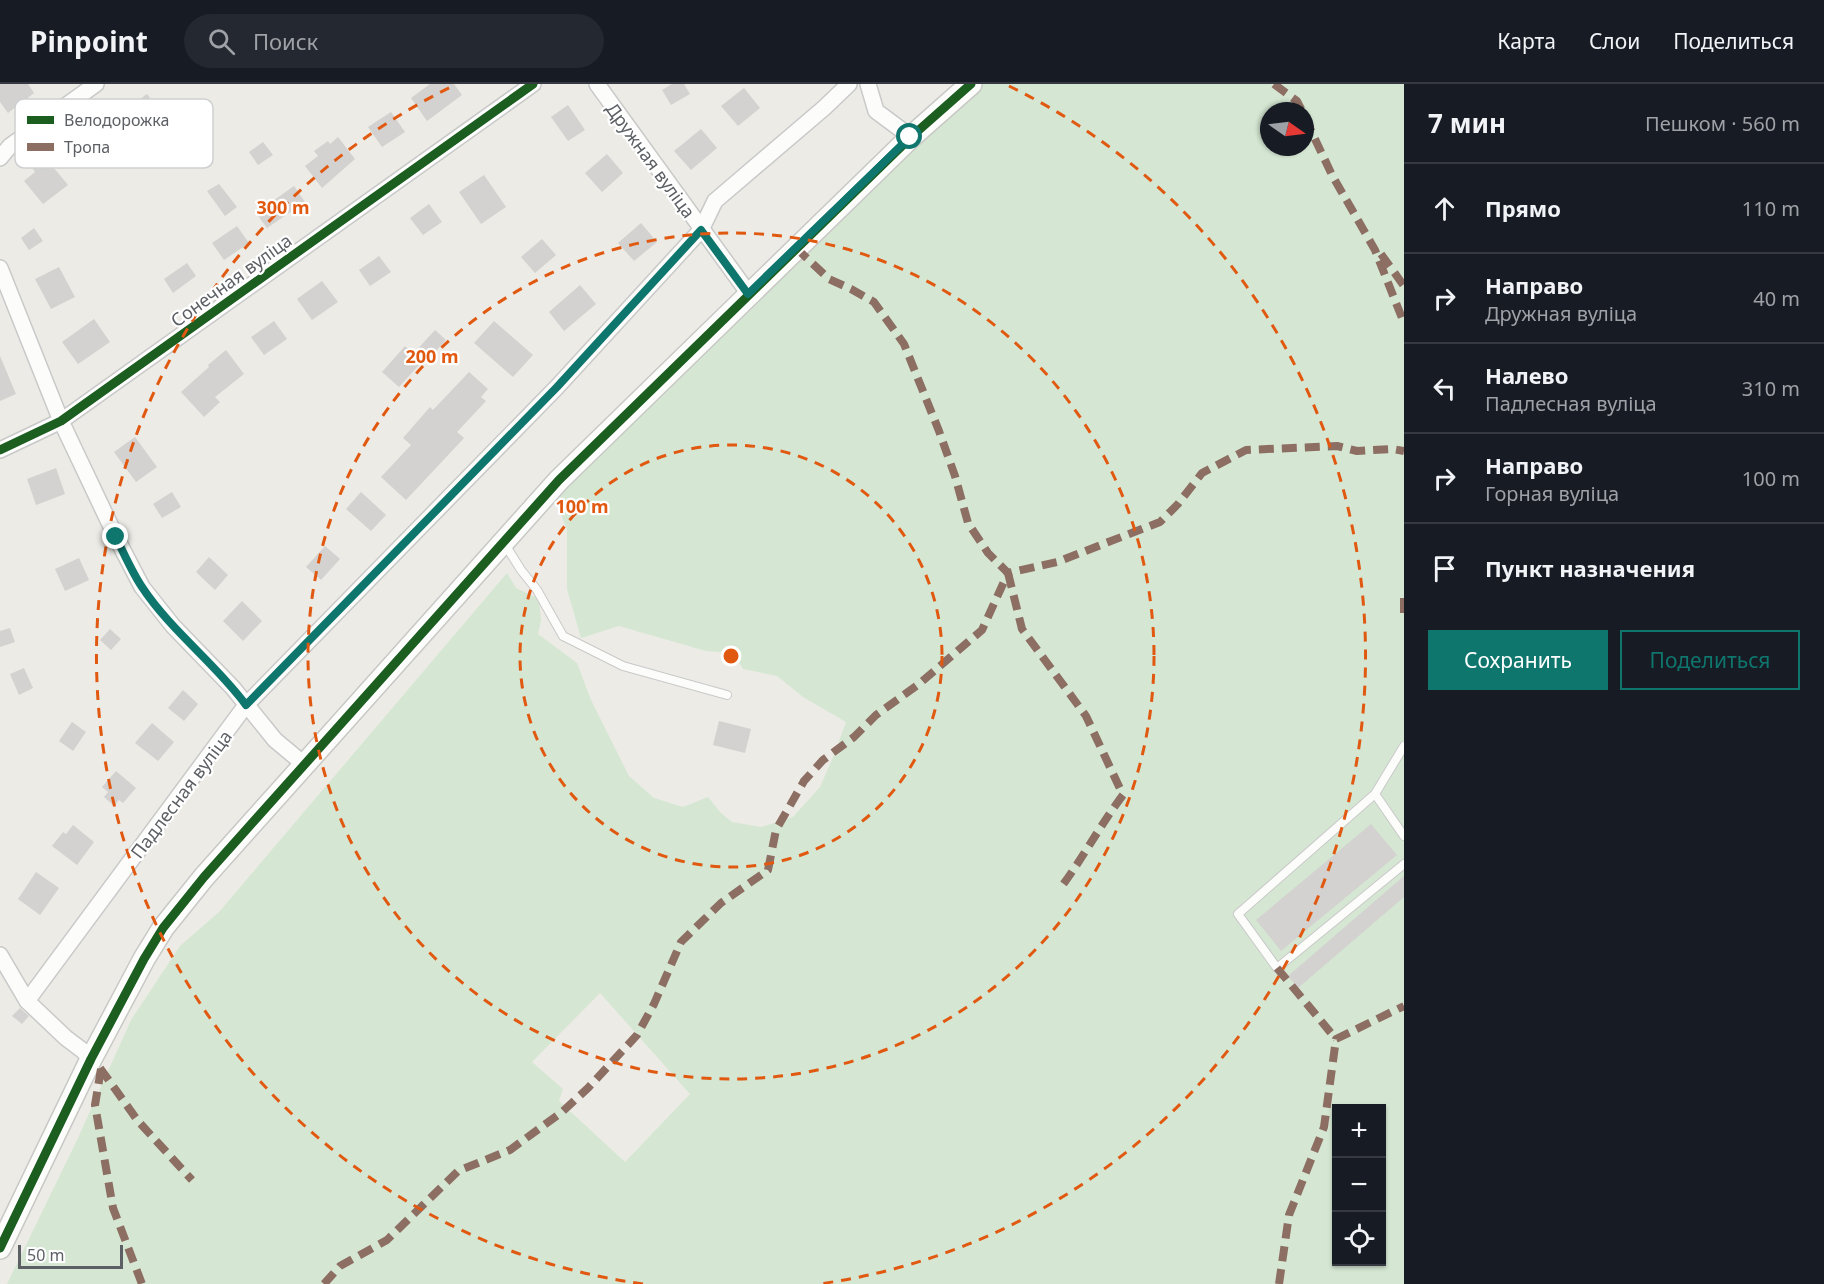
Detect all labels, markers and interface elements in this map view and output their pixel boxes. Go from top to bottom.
search box [184,14,604,68]
text: Pinpoint [30,22,148,60]
icon: search [205,25,238,58]
text: Поиск [253,26,318,56]
text: Карта [1497,27,1556,55]
text: Слои [1589,27,1640,55]
text: Поделиться [1673,27,1794,55]
street label: Дружная вуліца [601,98,701,222]
legend [15,99,213,168]
north arrow [1260,102,1314,156]
text: 7 мин [1428,105,1506,141]
text: Велодорожка [64,109,169,131]
text: Пешком · 560 m [1645,110,1800,137]
route start [896,123,922,149]
text: Тропа [64,136,110,158]
icon: ahead [1428,192,1461,225]
text: Прямо [1485,193,1561,223]
text: 300 m [256,195,310,219]
text: 110 m [1742,195,1800,222]
street label: Сонечная вуліца [166,228,296,332]
text: Направо [1485,270,1583,300]
icon: right [1428,282,1461,315]
text: 40 m [1753,285,1800,312]
text: Дружная вуліца [1485,300,1637,327]
text: 200 m [405,344,459,368]
text: Налево [1485,360,1568,390]
icon: left [1428,372,1461,405]
text: 310 m [1742,375,1800,402]
text: Падлесная вуліца [1485,390,1657,417]
text: Направо [1485,450,1583,480]
icon: right [1428,462,1461,495]
text: 100 m [1742,465,1800,492]
text: Горная вуліца [1485,480,1619,507]
text: 100 m [555,494,609,518]
route end [102,523,128,549]
icon: arrive [1428,552,1461,585]
text: Пункт назначения [1485,553,1695,583]
button: Сохранить [1428,630,1608,690]
button: Поделиться [1620,630,1800,690]
centre of rings [721,646,741,666]
street label: Падлесная вуліца [125,725,237,863]
map controls [1332,1104,1386,1266]
button: + [1332,1104,1386,1158]
button: − [1332,1158,1386,1212]
button: locate [1332,1212,1386,1266]
scale bar [18,1242,123,1270]
text: 50 m [27,1244,64,1266]

